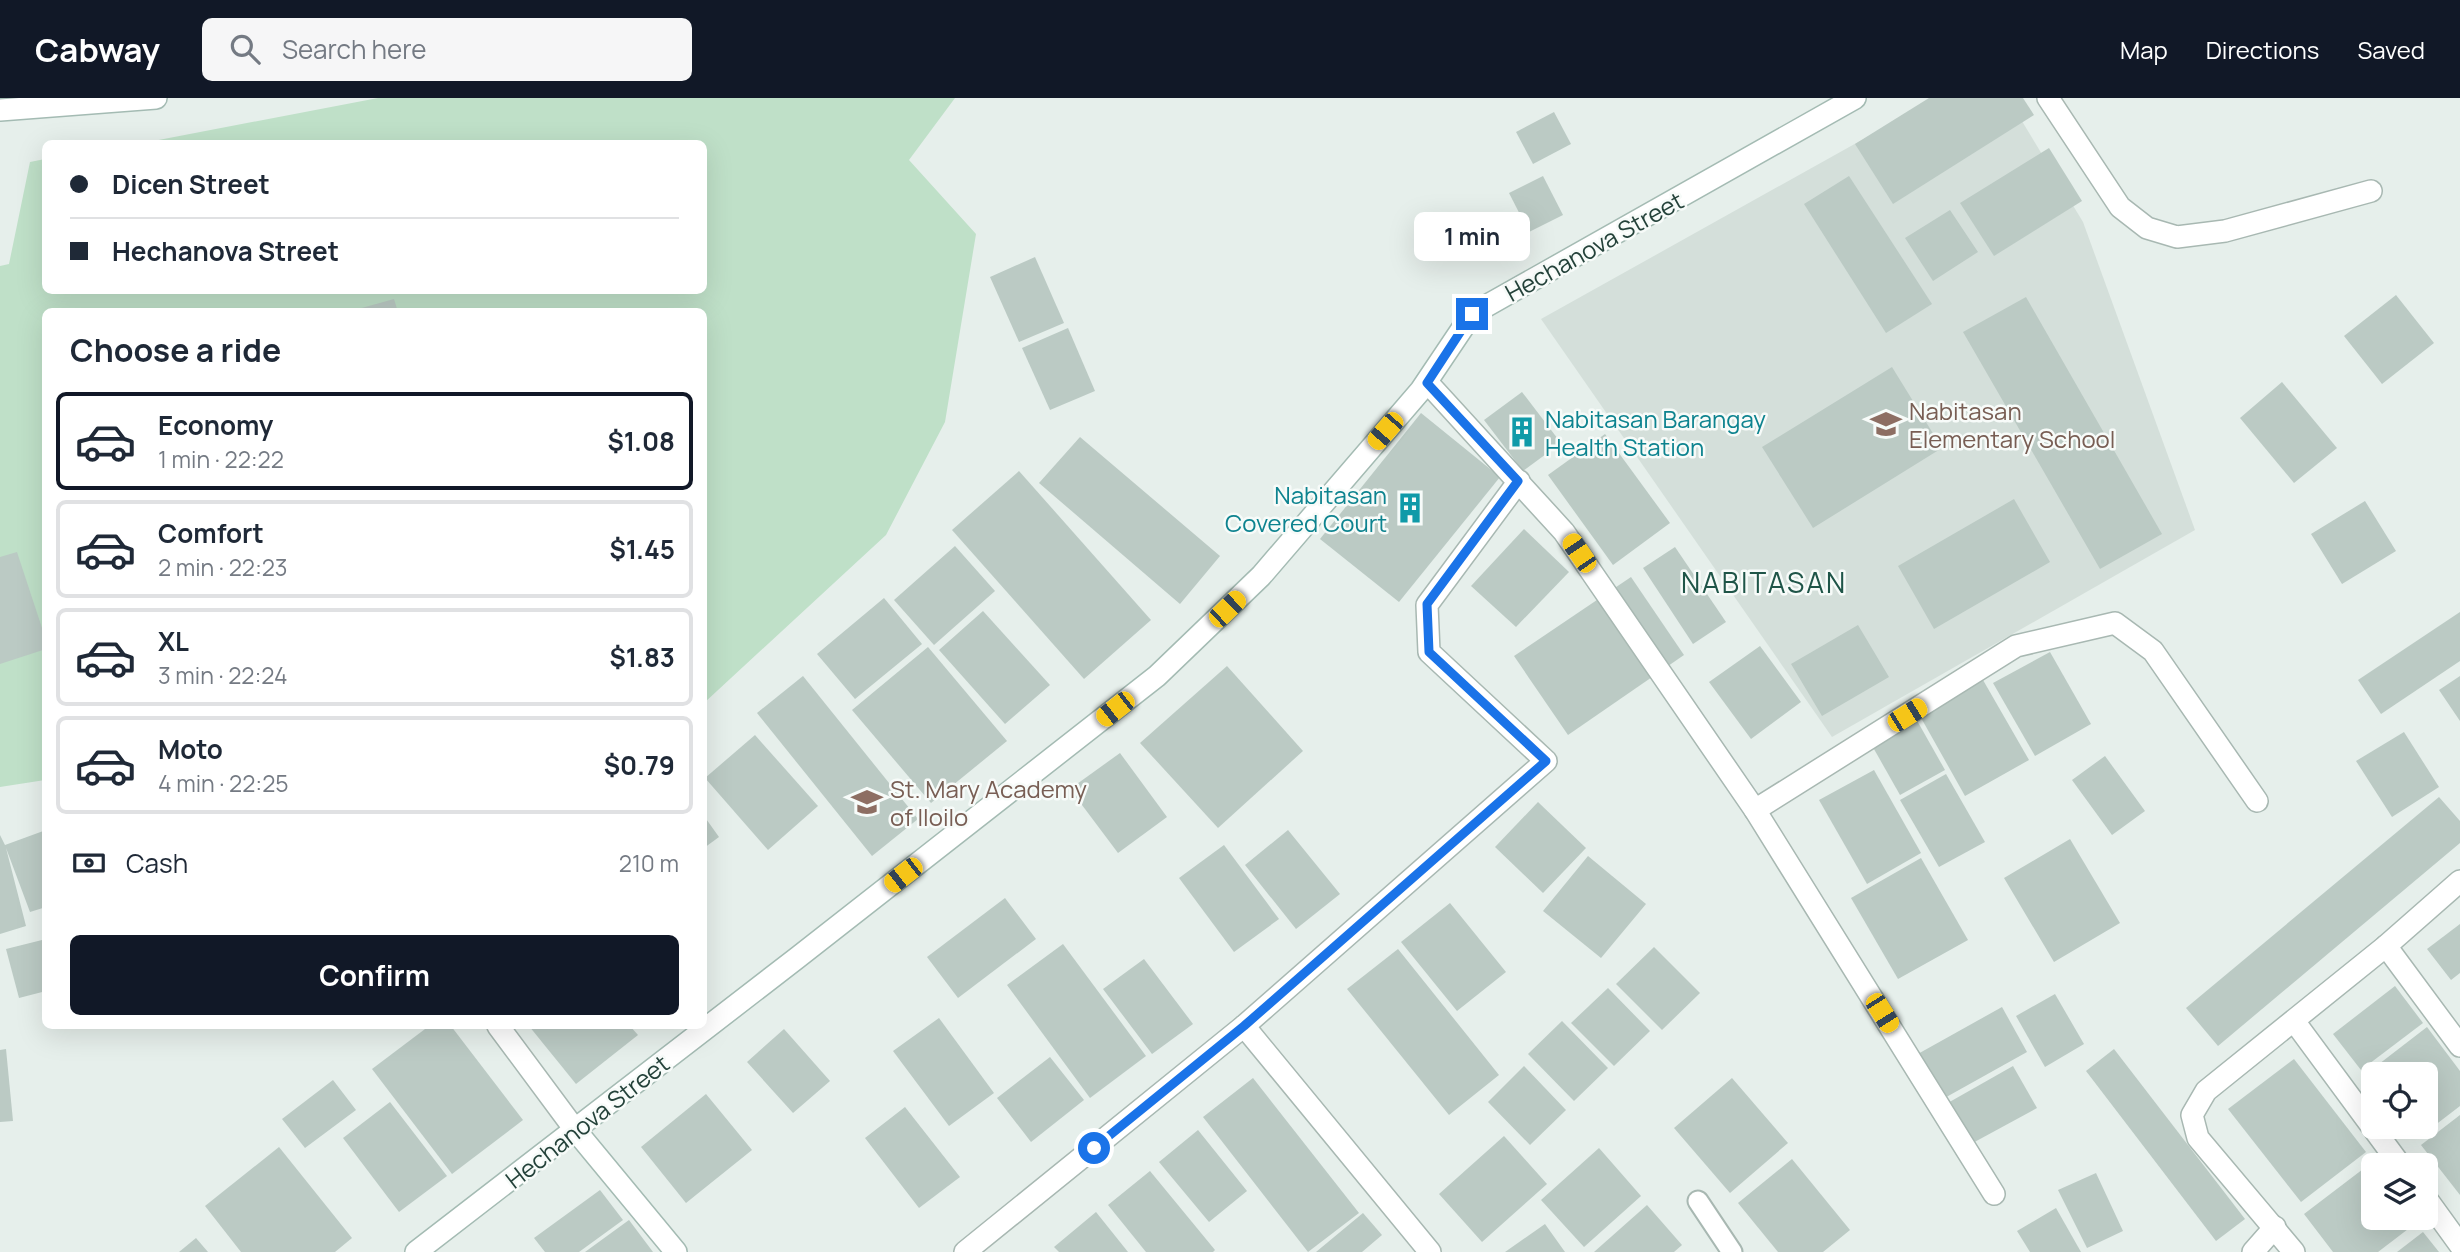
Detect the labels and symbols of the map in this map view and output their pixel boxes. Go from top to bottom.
street label: Hechanova Street [1499,183,1689,309]
callout: 1 min [1414,212,1530,262]
route end [1456,298,1488,330]
place label: Nabitasan Elementary School [1909,394,2115,455]
place label: Nabitasan Barangay Health Station [1545,402,1766,463]
school or university icon: Nabitasan Elementary School [1869,407,1903,441]
car [1364,408,1407,454]
building icon: Nabitasan Barangay Health Station [1505,415,1539,449]
place label: Nabitasan Covered Court [1225,478,1387,539]
building icon: Nabitasan Covered Court [1393,491,1427,525]
car [1559,530,1600,576]
district label: NABITASAN [1681,563,1847,601]
car [1205,587,1250,631]
car [1092,688,1139,730]
car [1884,695,1931,735]
place label: St. Mary Academy of Iloilo [890,772,1087,833]
school or university icon: St. Mary Academy of Iloilo [850,785,884,819]
car [880,854,927,896]
car [1862,990,1903,1036]
street label: Hechanova Street [498,1047,676,1195]
route start [1078,1132,1110,1164]

